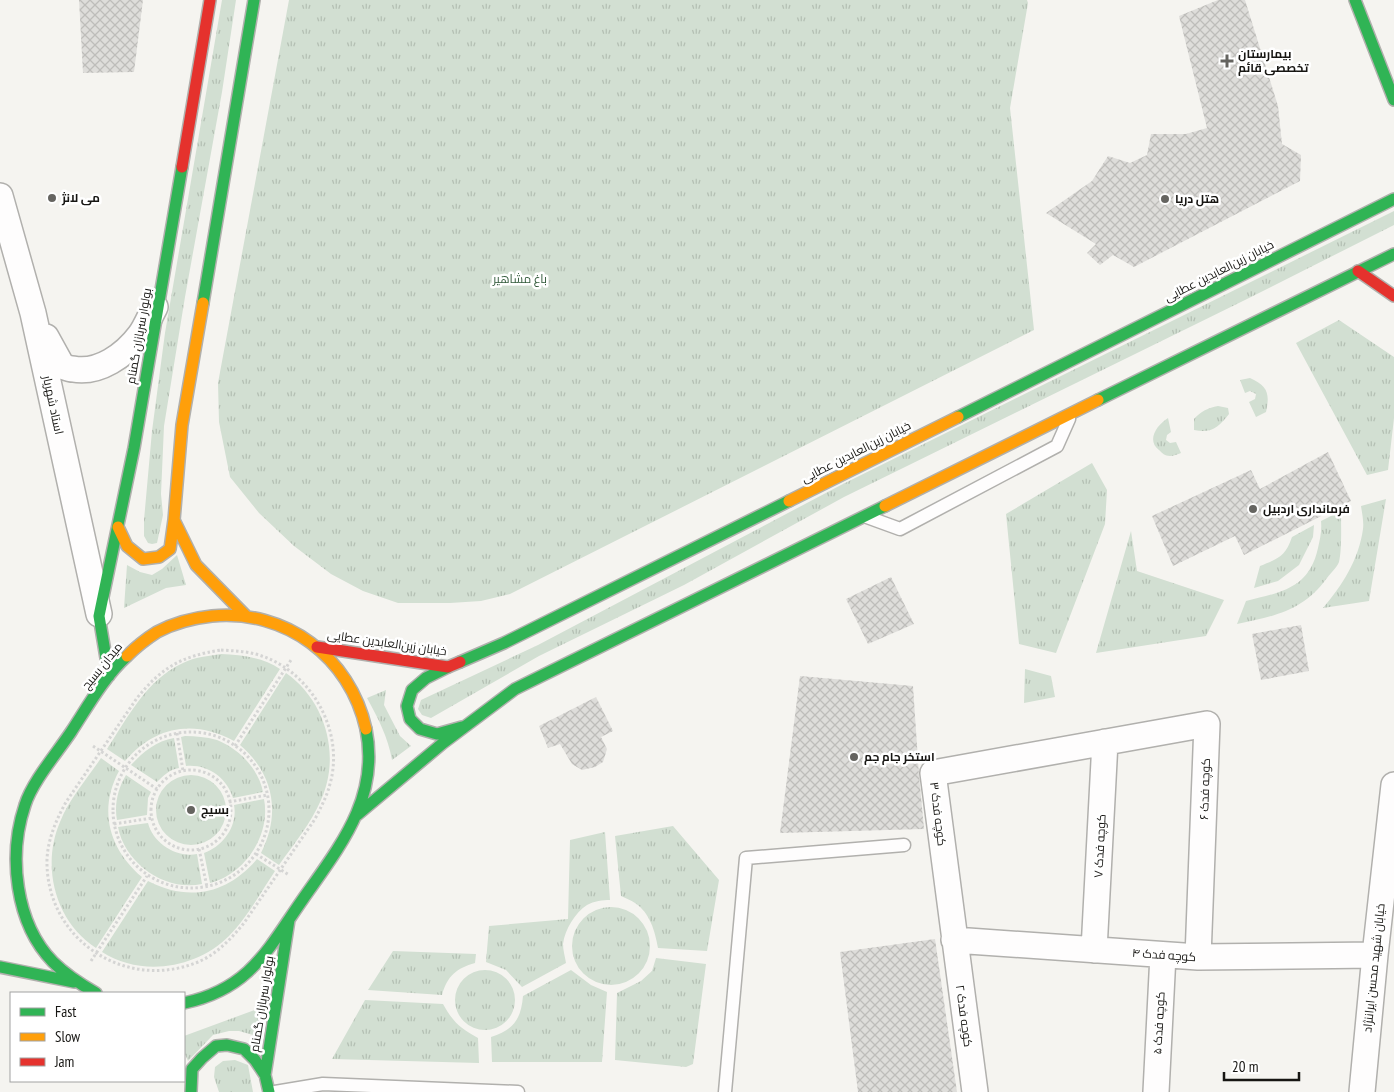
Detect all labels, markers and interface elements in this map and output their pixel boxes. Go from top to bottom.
place label: بیمارستان تخصصی قائم [1238,46,1309,76]
marker: بیمارستان تخصصی قائم [1220,54,1234,68]
place label: می لانژ [61,190,100,206]
place label: هتل دریا [1175,191,1219,207]
marker: می لانژ [46,192,58,204]
marker: هتل دریا [1159,193,1171,205]
street label: خیابان زین‌العابدین عطایی [1162,236,1276,305]
park label: باغ مشاهیر [492,271,547,287]
street label: بولوار سربازان گمنام [123,287,155,385]
street label: استاد شهریار [40,373,67,436]
street label: خیابان زین‌العابدین عطایی [799,417,913,486]
place label: فرمانداری اردبیل [1263,501,1350,517]
marker: فرمانداری اردبیل [1247,503,1259,515]
street label: خیابان زین‌العابدین عطایی [326,627,448,658]
street label: میدان بسیج [78,639,126,693]
place label: استخر جام جم [864,749,935,765]
marker: استخر جام جم [848,751,860,763]
street label: کوچه فدک ۶ [1196,758,1215,820]
street label: کوچه فدک ۳ [925,781,950,847]
place label: بسیج [201,802,229,819]
marker: بسیج [185,804,197,816]
street label: کوچه فدک ۷ [1090,814,1111,878]
street label: خیابان شهید محسن ایراننژاد [1359,903,1388,1033]
street label: کوچه فدک ۴ [1131,945,1197,966]
street label: بولوار سربازان گمنام [247,955,277,1053]
street label: کوچه فدک ۲ [951,984,976,1048]
street label: کوچه فدک ۵ [1149,991,1170,1055]
legend [10,992,185,1082]
text: Fast [55,1002,76,1021]
text: Slow [55,1027,80,1046]
scale bar [1224,1050,1299,1082]
text: Jam [54,1052,74,1071]
text: 20 m [1232,1057,1258,1076]

